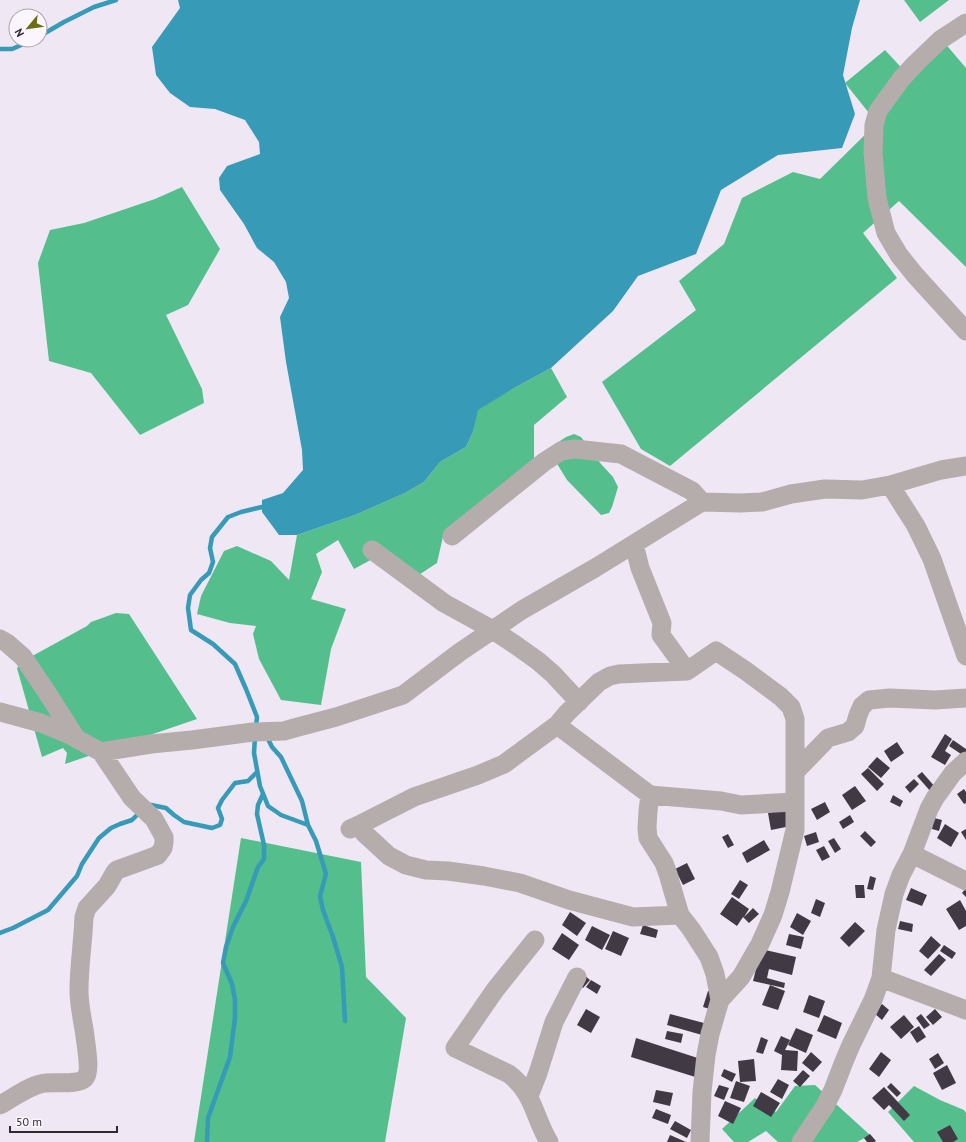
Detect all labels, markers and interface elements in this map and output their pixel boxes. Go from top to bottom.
north arrow [8,8,48,48]
text: N [11,26,27,39]
scale bar [10,1108,117,1134]
text: 50 m [16,1114,42,1129]

